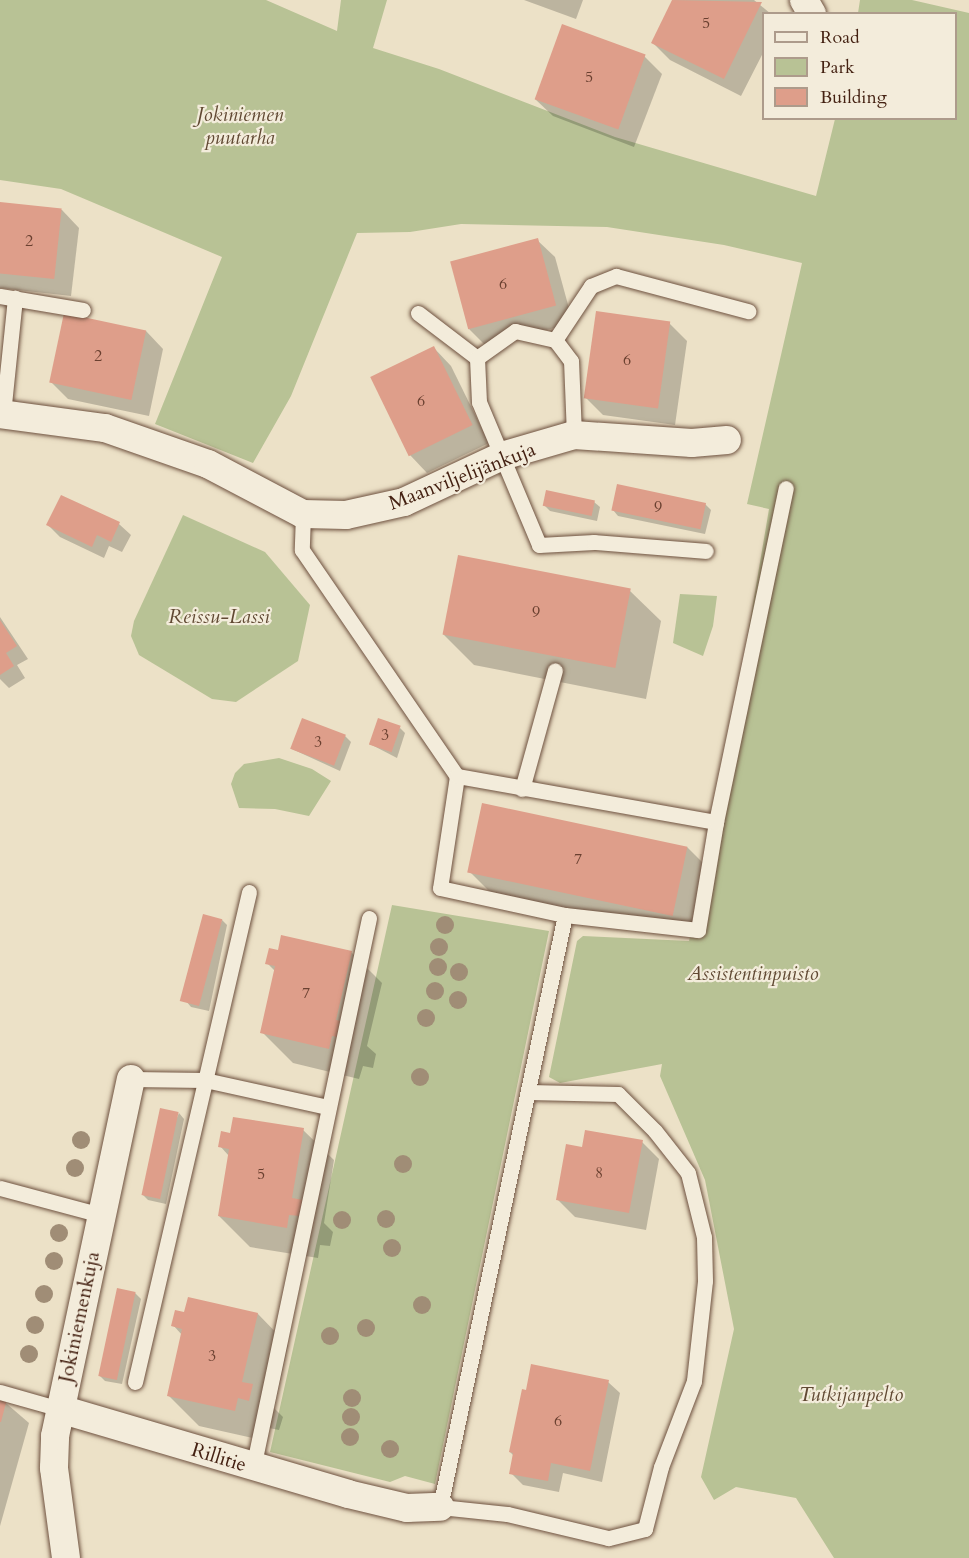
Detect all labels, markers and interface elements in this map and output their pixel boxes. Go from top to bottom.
legend [762,12,957,120]
house number: 5 [702,13,710,33]
text: Road [820,25,860,50]
text: Park [820,55,855,80]
house number: 5 [585,67,593,87]
text: Building [820,85,887,110]
park label: Jokiniemen puutarha [197,103,283,150]
house number: 2 [25,231,33,251]
house number: 6 [499,274,507,294]
house number: 2 [94,346,102,366]
house number: 6 [623,350,631,370]
house number: 6 [417,391,425,411]
street label: Maanviljelijänkuja [385,437,539,515]
house number: 9 [654,497,662,517]
house number: 9 [532,602,540,622]
park label: Reissu-Lassi [168,604,270,628]
house number: 3 [381,725,389,745]
house number: 3 [314,732,322,752]
house number: 7 [574,849,582,869]
park label: Assistentinpuisto [687,961,819,985]
house number: 7 [302,983,310,1003]
house number: 8 [595,1163,603,1183]
house number: 5 [257,1164,265,1184]
street label: Jokiniemenkuja [53,1249,105,1385]
house number: 3 [208,1346,216,1366]
park label: Tutkijanpelto [799,1382,903,1406]
house number: 6 [554,1411,562,1431]
street label: Rillitie [189,1437,249,1477]

